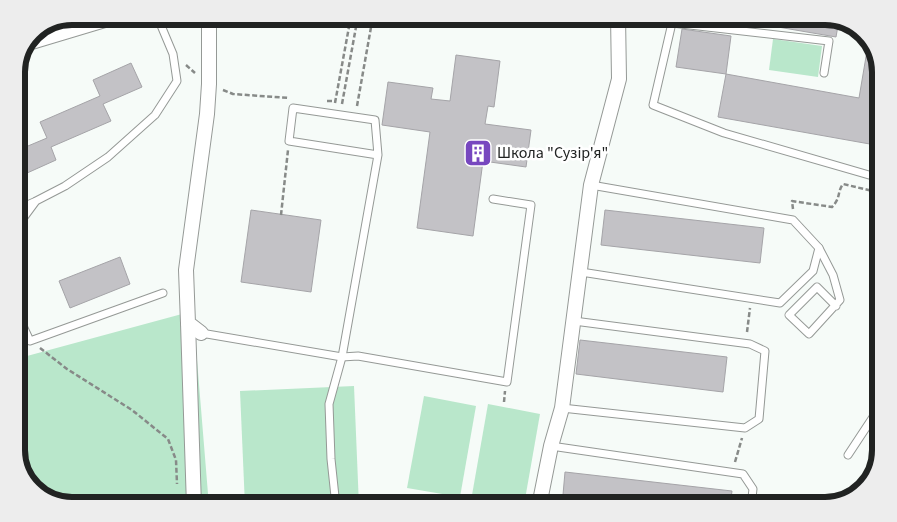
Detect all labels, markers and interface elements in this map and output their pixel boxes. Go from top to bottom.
building icon: Школа "Сузір'я" [463,138,493,168]
place label: Школа "Сузір'я" [497,142,608,164]

